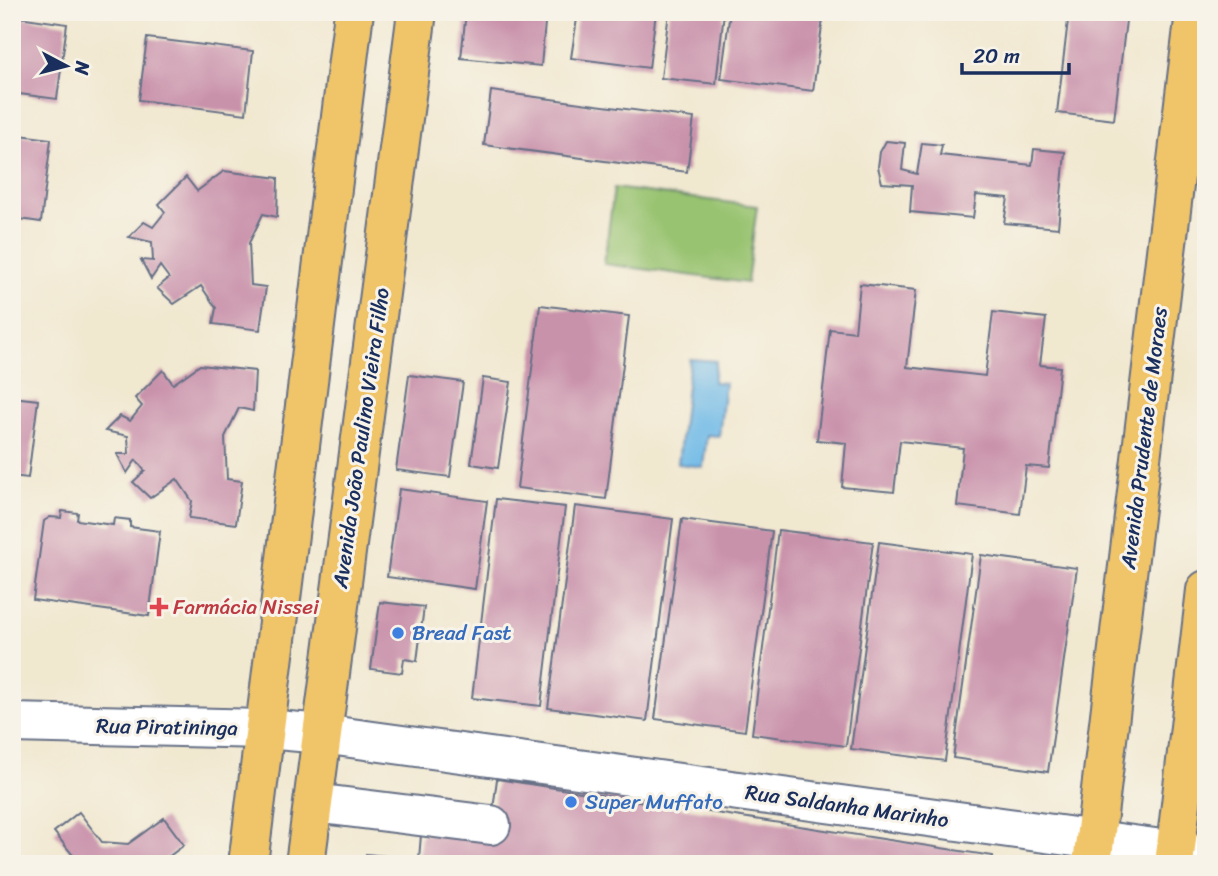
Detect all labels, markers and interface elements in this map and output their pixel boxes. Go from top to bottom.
north arrow [32,32,102,102]
scale bar [962,32,1069,76]
text: 20 m [973,37,1020,75]
text: N [65,58,100,77]
street label: Avenida João Paulino Vieira Filho [321,285,401,592]
street label: Avenida Prudente de Moraes [1109,304,1179,572]
place label: Farmácia Nissei [173,588,320,626]
marker: Farmácia Nissei [151,599,167,615]
place label: Bread Fast [412,614,512,652]
marker: Bread Fast [390,625,406,641]
street label: Rua Piratininga [96,707,239,747]
street label: Rua Saldanha Marinho [743,773,951,839]
place label: Super Muffato [585,783,723,821]
marker: Super Muffato [563,794,579,810]

